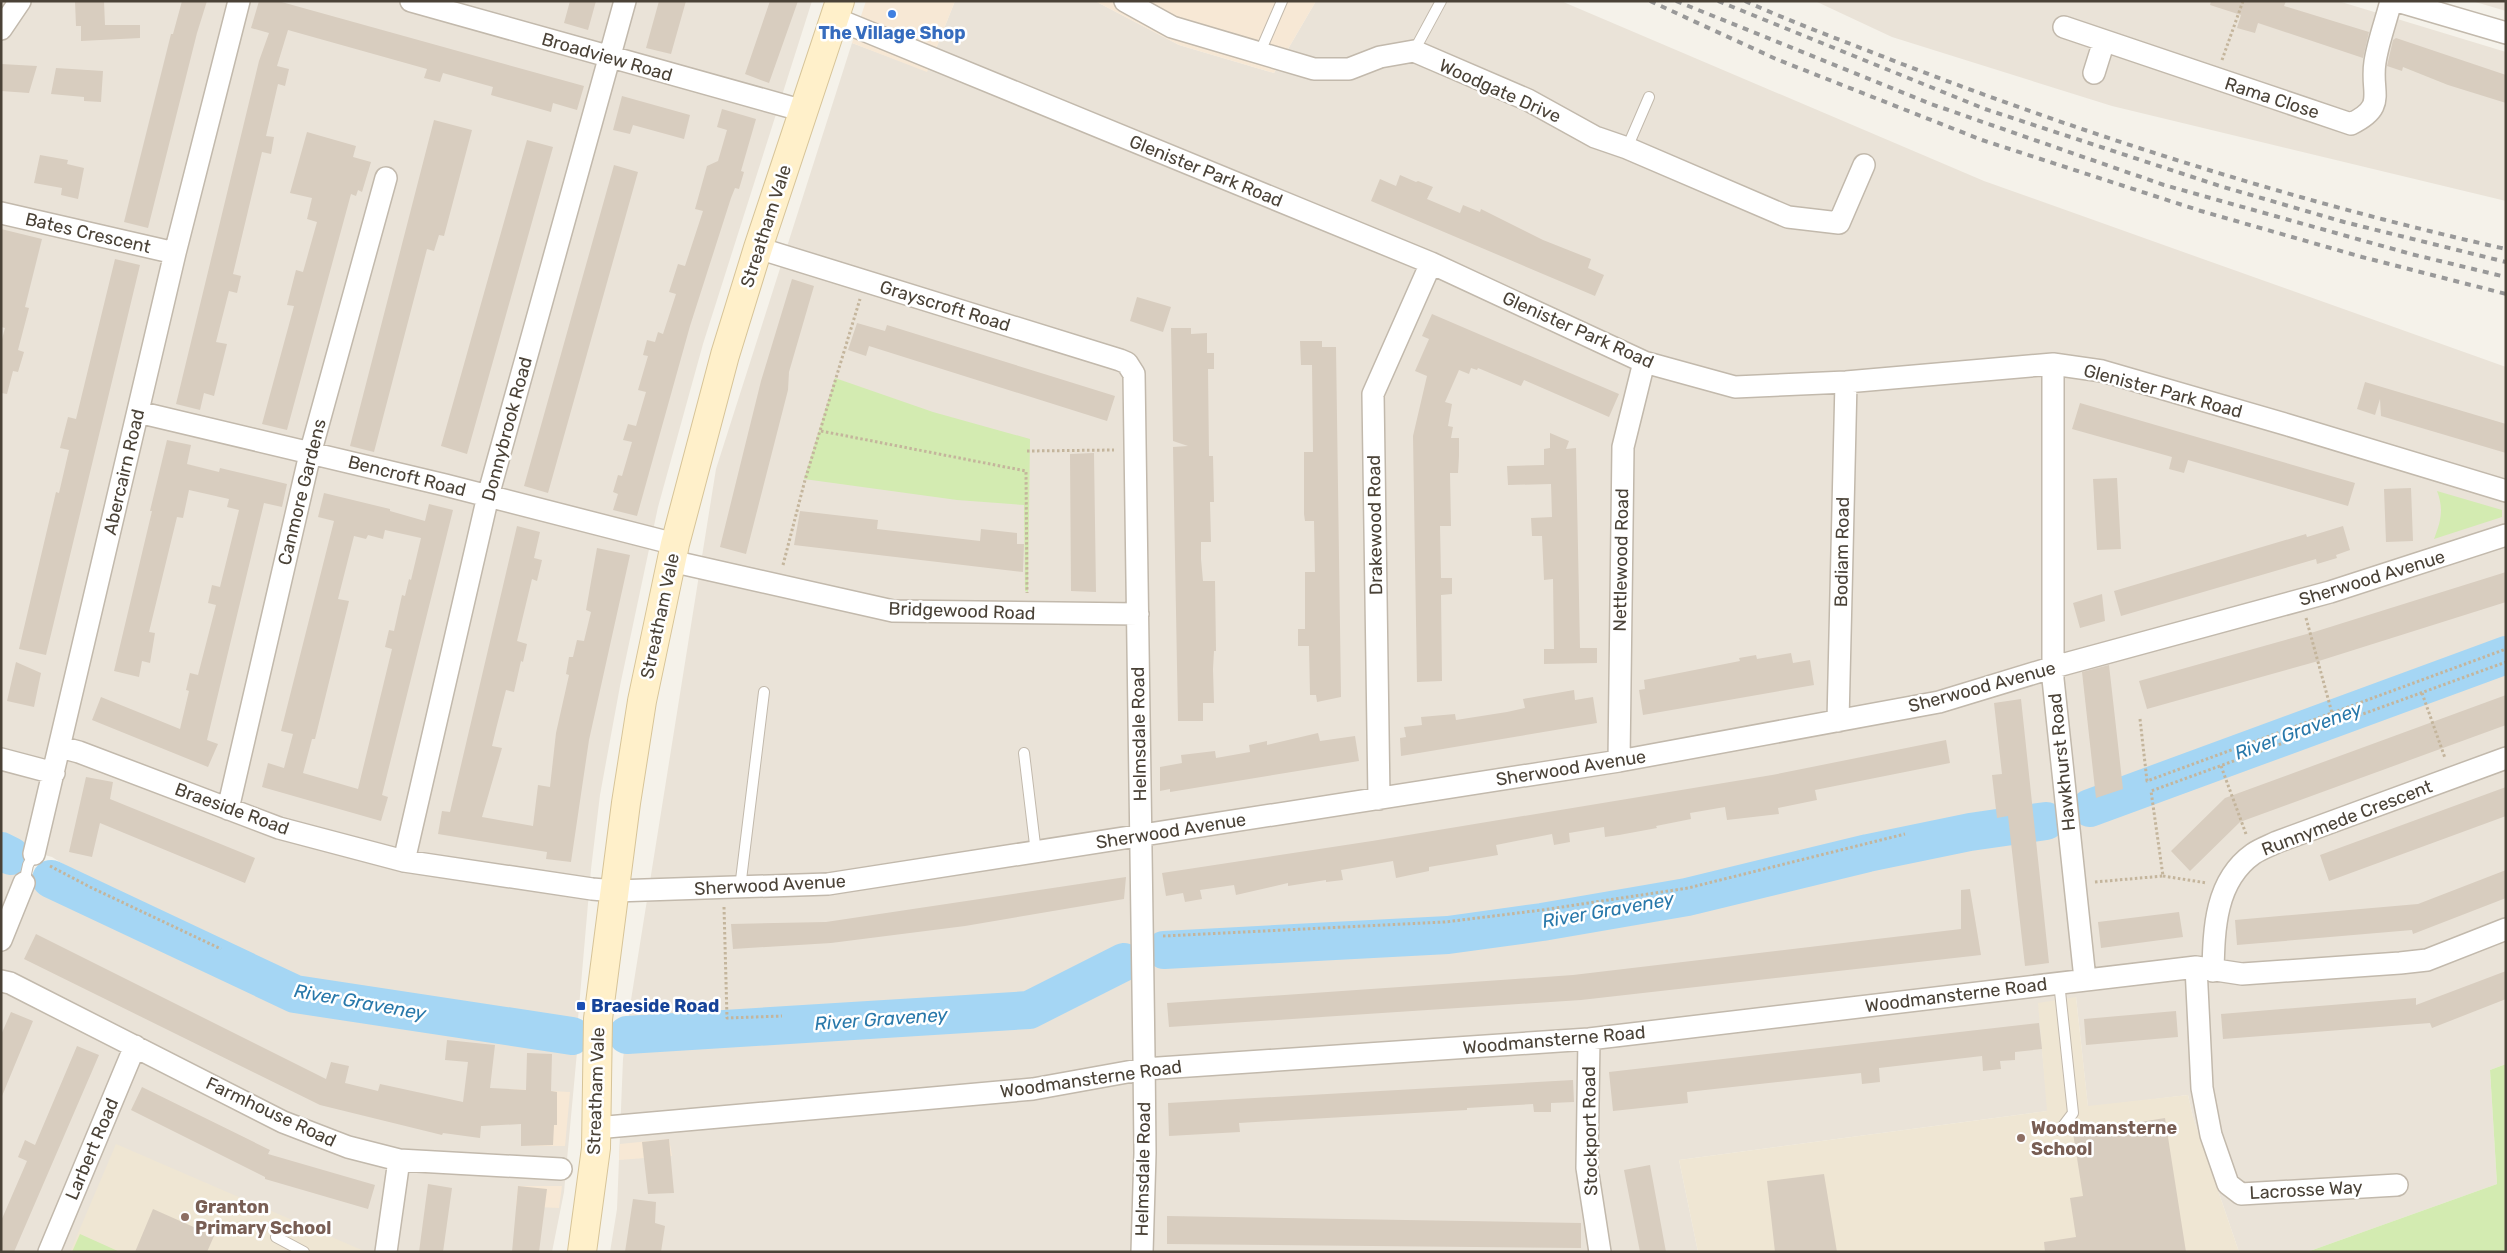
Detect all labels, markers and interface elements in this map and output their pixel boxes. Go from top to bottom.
marker: The Village Shop [886,8,898,20]
place label: The Village Shop [818,22,966,44]
street label: Broadview Road [539,28,675,86]
street label: Woodgate Drive [1436,54,1564,128]
street label: Rama Close [2222,72,2322,124]
street label: Glenister Park Road [1126,130,1286,212]
street label: Streatham Vale [736,162,796,290]
street label: Bates Crescent [23,208,153,258]
street label: Grayscroft Road [877,276,1013,336]
street label: Glenister Park Road [1499,287,1657,373]
street label: Donnybrook Road [477,354,537,504]
street label: Glenister Park Road [2081,359,2245,423]
street label: Abercairn Road [99,407,149,537]
street label: Canmore Gardens [273,417,331,567]
street label: Bencroft Road [346,451,468,501]
street label: Drakewood Road [1363,455,1387,595]
street label: Nettlewood Road [1609,488,1633,632]
street label: Bodiam Road [1830,497,1854,607]
street label: Sherwood Avenue [2296,545,2448,611]
street label: Streatham Vale [636,551,684,681]
street label: Bridgewood Road [888,597,1036,625]
street label: Sherwood Avenue [1906,657,2058,717]
street label: Helmsdale Road [1127,666,1151,802]
street label: Hawkhurst Road [2044,692,2080,832]
water label: River Graveney [2231,697,2365,765]
street label: Sherwood Avenue [1494,745,1648,791]
street label: Runnymede Crescent [2259,775,2435,861]
street label: Braeside Road [172,778,292,840]
street label: Sherwood Avenue [1094,808,1248,854]
street label: Sherwood Avenue [694,870,846,900]
water label: River Graveney [1540,887,1676,933]
street label: Woodmansterne Road [1864,973,2048,1017]
water label: River Graveney [292,979,428,1025]
place label: Braeside Road [591,995,719,1017]
marker: Braeside Road [575,1000,587,1012]
water label: River Graveney [814,1003,949,1035]
street label: Woodmansterne Road [1462,1021,1646,1059]
street label: Streatham Vale [583,1027,609,1155]
street label: Woodmansterne Road [999,1055,1183,1103]
street label: Stockport Road [1578,1066,1602,1196]
street label: Farmhouse Road [202,1072,340,1152]
street label: Larbert Road [61,1095,123,1203]
street label: Helmsdale Road [1131,1101,1155,1237]
place label: Woodmansterne School [2031,1117,2177,1160]
marker: Woodmansterne School [2015,1132,2027,1144]
street label: Lacrosse Way [2249,1176,2363,1204]
place label: Granton Primary School [195,1196,331,1239]
marker: Granton Primary School [179,1211,191,1223]

